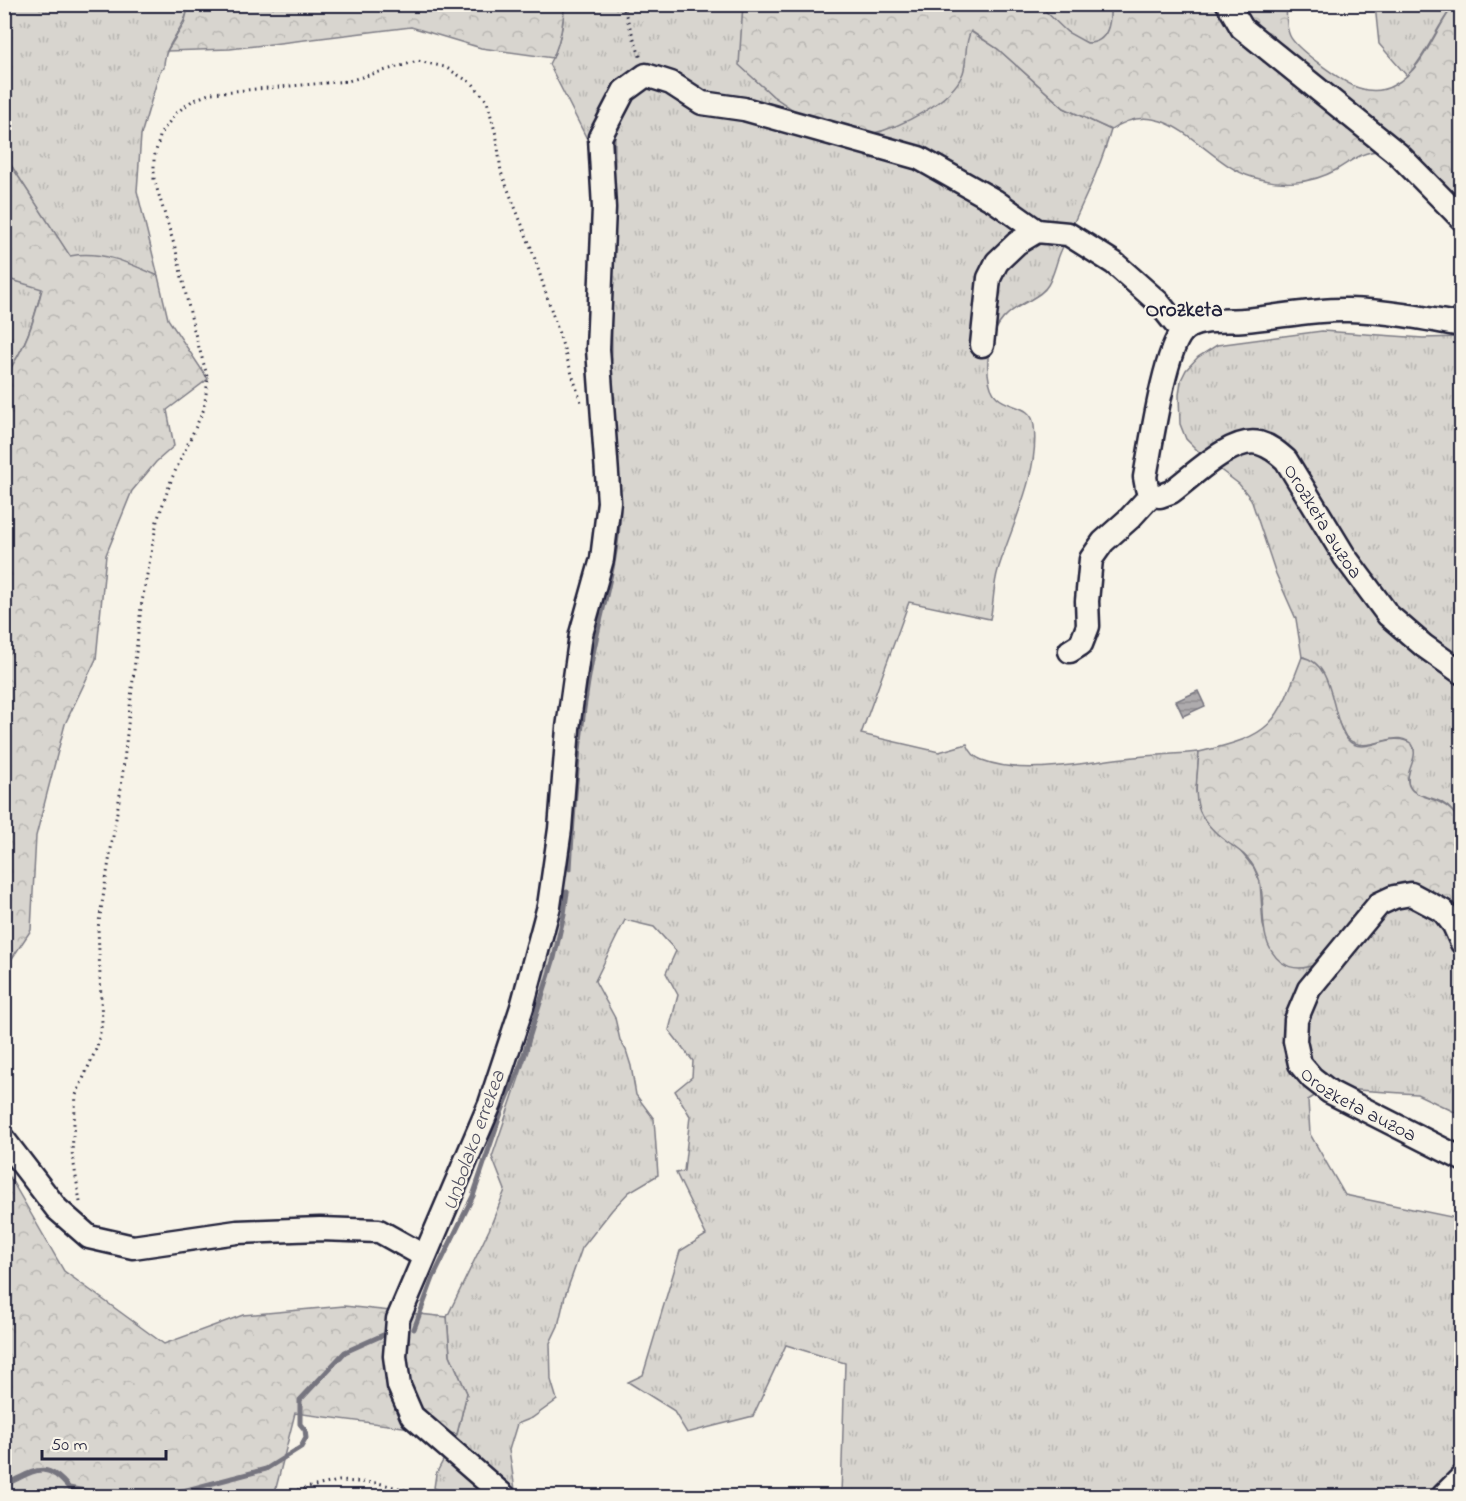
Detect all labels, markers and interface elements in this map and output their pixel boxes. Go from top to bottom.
district label: Orozketa [1145,296,1223,326]
street label: Orozketa auzoa [1275,459,1368,586]
street label: Orozketa auzoa [1292,1062,1421,1151]
water label: Unbolako errekea [436,1066,514,1215]
scale bar [42,1423,166,1461]
text: 50 m [51,1433,88,1459]

